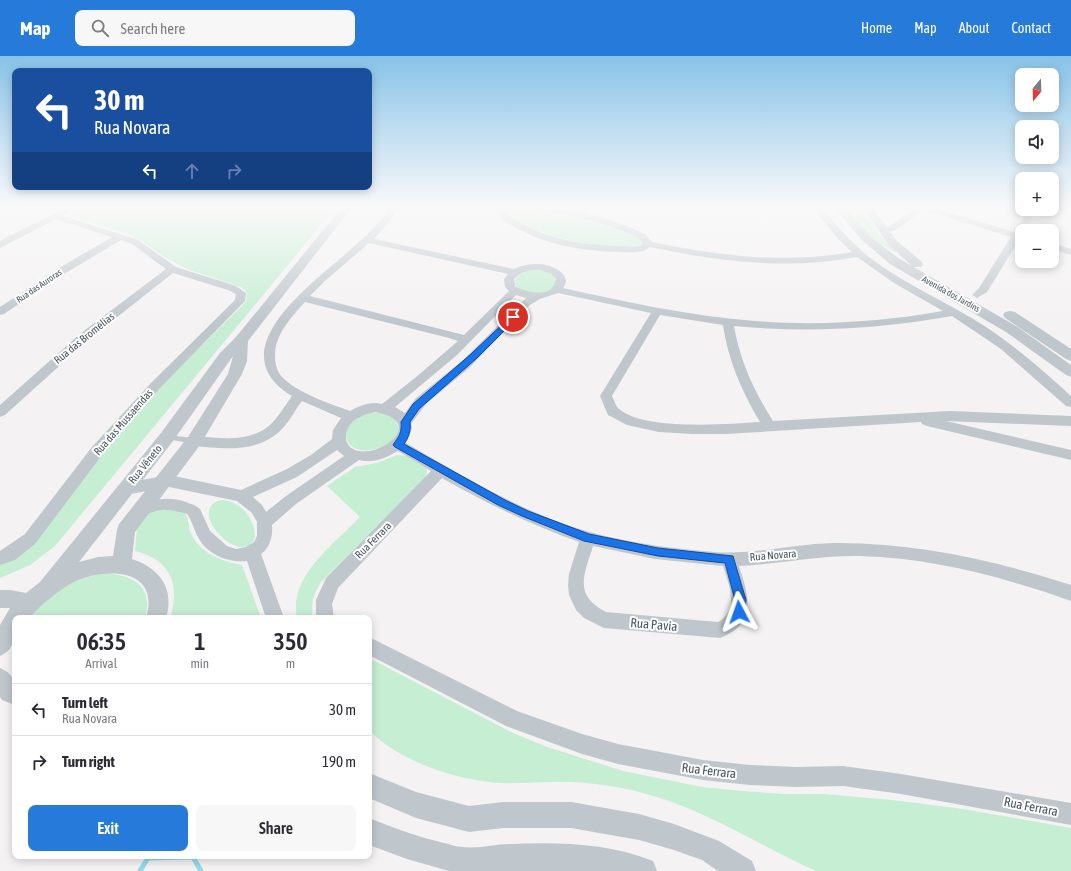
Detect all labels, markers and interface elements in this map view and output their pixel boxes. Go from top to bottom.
search box [75,10,355,46]
text: Map [20,17,51,39]
icon: search [89,17,111,39]
text: Search here [121,20,185,37]
text: Home [861,20,892,36]
text: Map [914,20,937,36]
text: About [959,20,990,36]
text: Contact [1012,20,1051,36]
north arrow [1015,68,1059,112]
map controls [1015,68,1059,268]
icon: left [28,84,80,136]
text: 30 m [94,84,144,116]
text: Rua Novara [94,117,170,138]
button: sound [1015,120,1059,164]
icon: left [139,160,161,182]
icon: ahead [181,160,203,182]
icon: right [223,160,245,182]
button: + [1015,172,1059,216]
button: − [1015,224,1059,268]
street label: Rua das Auroras [14,267,64,305]
street label: Avenida dos Jardins [920,274,982,314]
pin [496,300,530,334]
icon: arrive [502,306,524,328]
street label: Rua das Bromélias [51,310,117,366]
street label: Rua das Mussaendas [91,387,155,457]
street label: Rua Vêneto [126,442,164,486]
street label: Rua Ferrara [352,519,394,561]
street label: Rua Novara [749,547,797,563]
position arrow [718,591,760,633]
street label: Rua Pavia [630,615,678,634]
text: 06:35 [77,628,126,655]
text: 1 [194,628,205,655]
text: 350 [274,628,307,655]
text: Arrival [85,656,117,671]
text: min [190,656,209,671]
text: m [286,656,295,671]
text: Turn left [62,694,108,711]
icon: left [28,699,50,721]
text: 30 m [329,701,356,718]
text: Rua Novara [62,711,117,726]
icon: right [28,751,50,773]
text: Turn right [62,753,115,770]
text: 190 m [322,753,356,770]
street label: Rua Ferrara [681,760,737,781]
street label: Rua Ferrara [1003,794,1059,819]
button: Exit [28,805,188,851]
button: Share [196,805,356,851]

